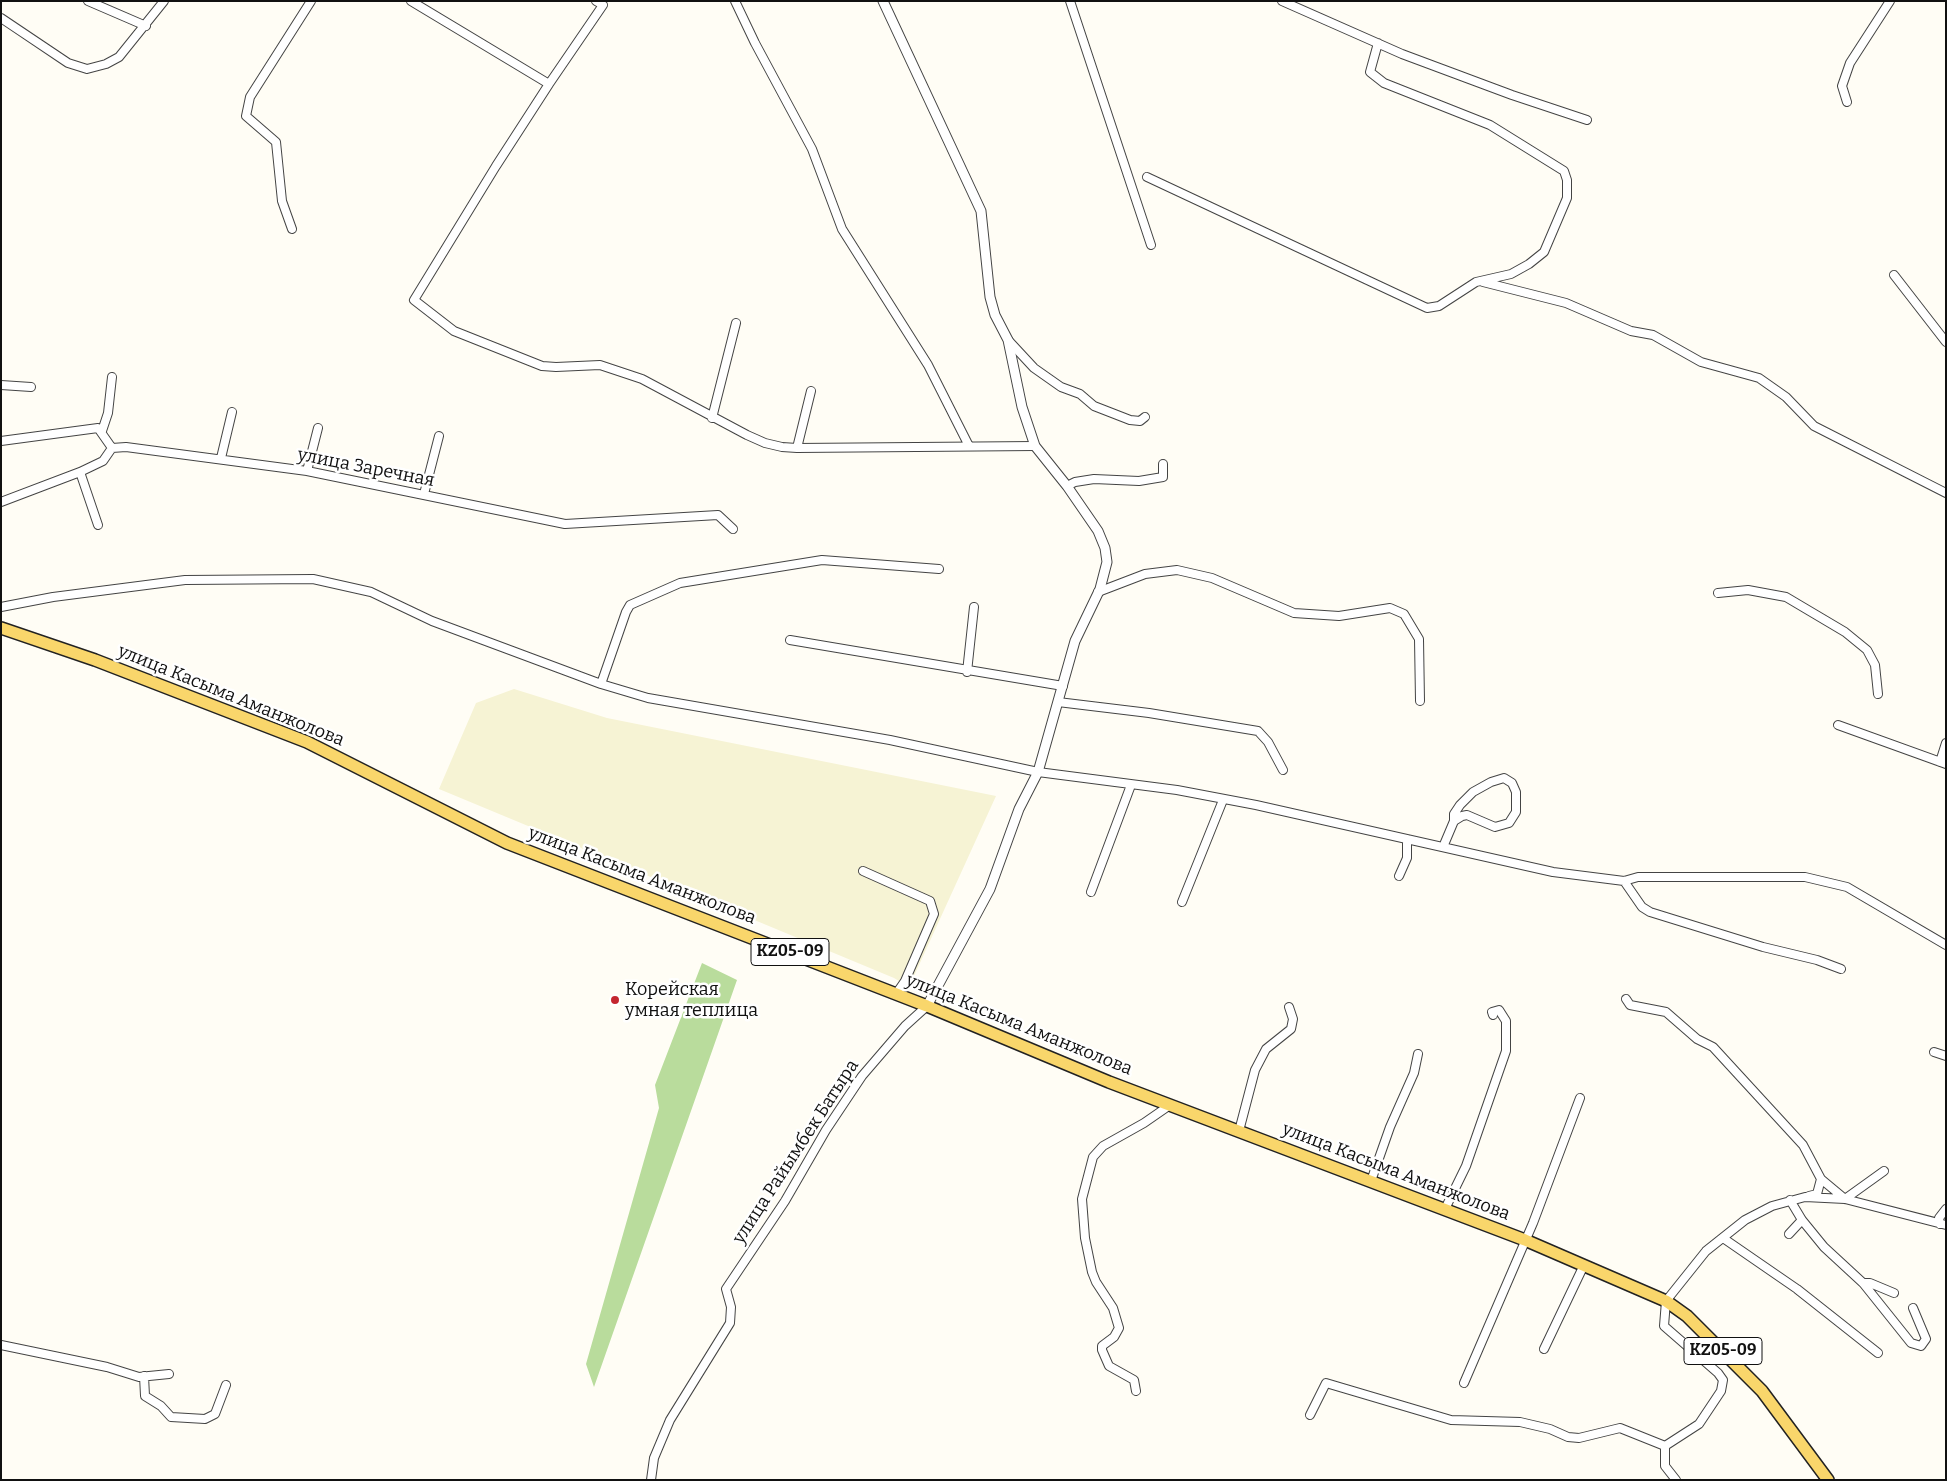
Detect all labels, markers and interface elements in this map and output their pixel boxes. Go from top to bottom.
street label: улица Заречная [296,444,436,492]
street label: улица Касыма Аманжолова [115,641,347,751]
street label: улица Касыма Аманжолова [525,822,759,930]
road number: KZ05-09 [751,939,829,966]
street label: улица Касыма Аманжолова [903,970,1135,1080]
place label: Корейская умная теплица [625,979,758,1022]
marker: Корейская умная теплица [609,994,621,1006]
street label: улица Райымбек Батыра [728,1056,864,1248]
street label: улица Касыма Аманжолова [1279,1118,1513,1226]
road number: KZ05-09 [1684,1338,1762,1364]

